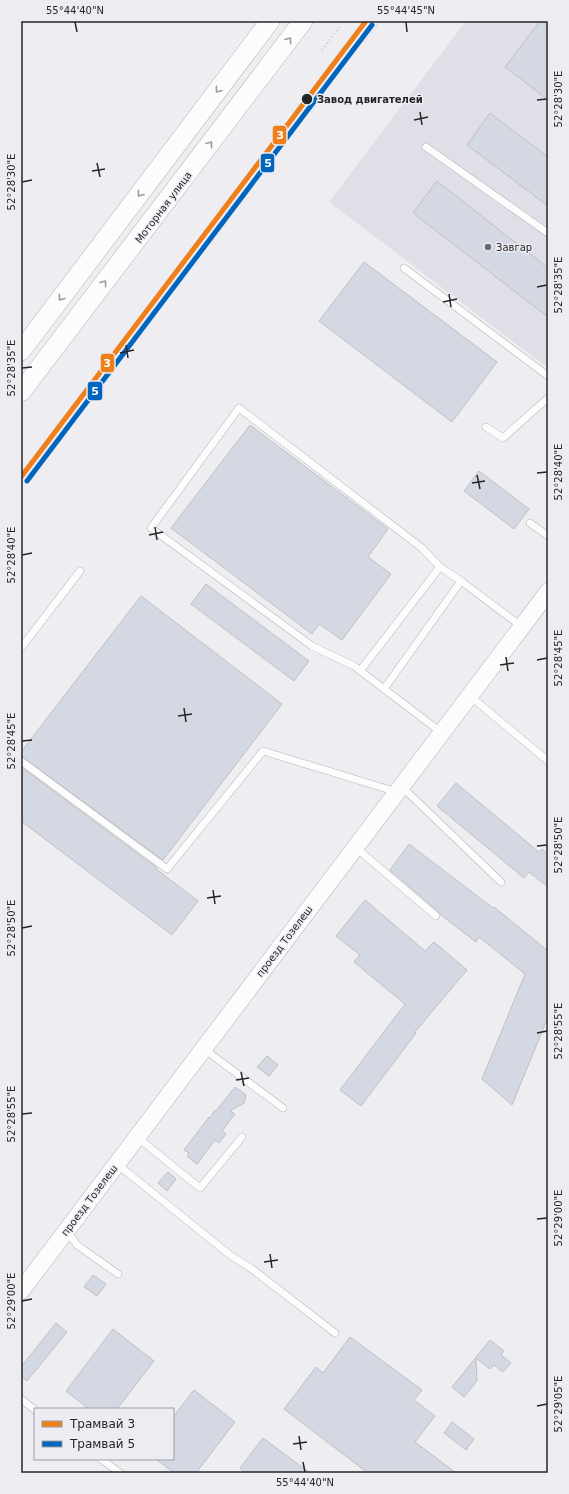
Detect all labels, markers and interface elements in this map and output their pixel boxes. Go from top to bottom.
text: 55°44'40"N [46,5,104,16]
text: 55°44'45"N [377,5,435,16]
one-way arrow [284,38,291,45]
text: 52°28'30"E [553,71,564,127]
one-way arrow [215,86,223,93]
marker: Завод двигателей [300,92,314,106]
place label: Завод двигателей [317,94,423,105]
line badge: 3 [272,125,287,145]
text: 3 [276,129,284,142]
one-way arrow [206,141,213,148]
line badge: 5 [260,153,275,173]
text: 52°28'30"E [6,154,17,210]
text: 5 [264,157,272,170]
street label: Моторная улица [133,169,194,245]
one-way arrow [138,190,145,197]
marker: Завгар [483,242,493,252]
place label: Завгар [496,242,532,253]
text: 52°28'35"E [553,257,564,313]
one-way arrow [100,281,107,288]
one-way arrow [59,293,66,300]
text: 52°28'35"E [6,340,17,396]
line badge: 3 [100,353,115,373]
text: 3 [103,357,111,370]
line badge: 5 [87,381,103,401]
text: 5 [91,385,99,398]
text: 52°28'40"E [553,444,564,500]
text: 52°28'40"E [6,527,17,583]
text: 52°28'45"E [553,630,564,686]
text: 52°28'45"E [6,713,17,769]
text: 52°28'50"E [553,817,564,873]
text: 52°28'50"E [6,900,17,956]
street label: проезд Тозелеш [254,904,315,979]
text: 52°28'55"E [553,1003,564,1059]
text: 52°28'55"E [6,1086,17,1142]
street label: проезд Тозелеш [59,1163,120,1238]
text: 52°29'00"E [553,1190,564,1246]
text: 52°29'00"E [6,1273,17,1329]
text: 52°29'05"E [553,1376,564,1432]
legend [34,1408,174,1460]
text: Трамвай 3 [69,1417,135,1431]
text: Трамвай 5 [69,1437,135,1451]
text: 55°44'40"N [276,1477,334,1488]

